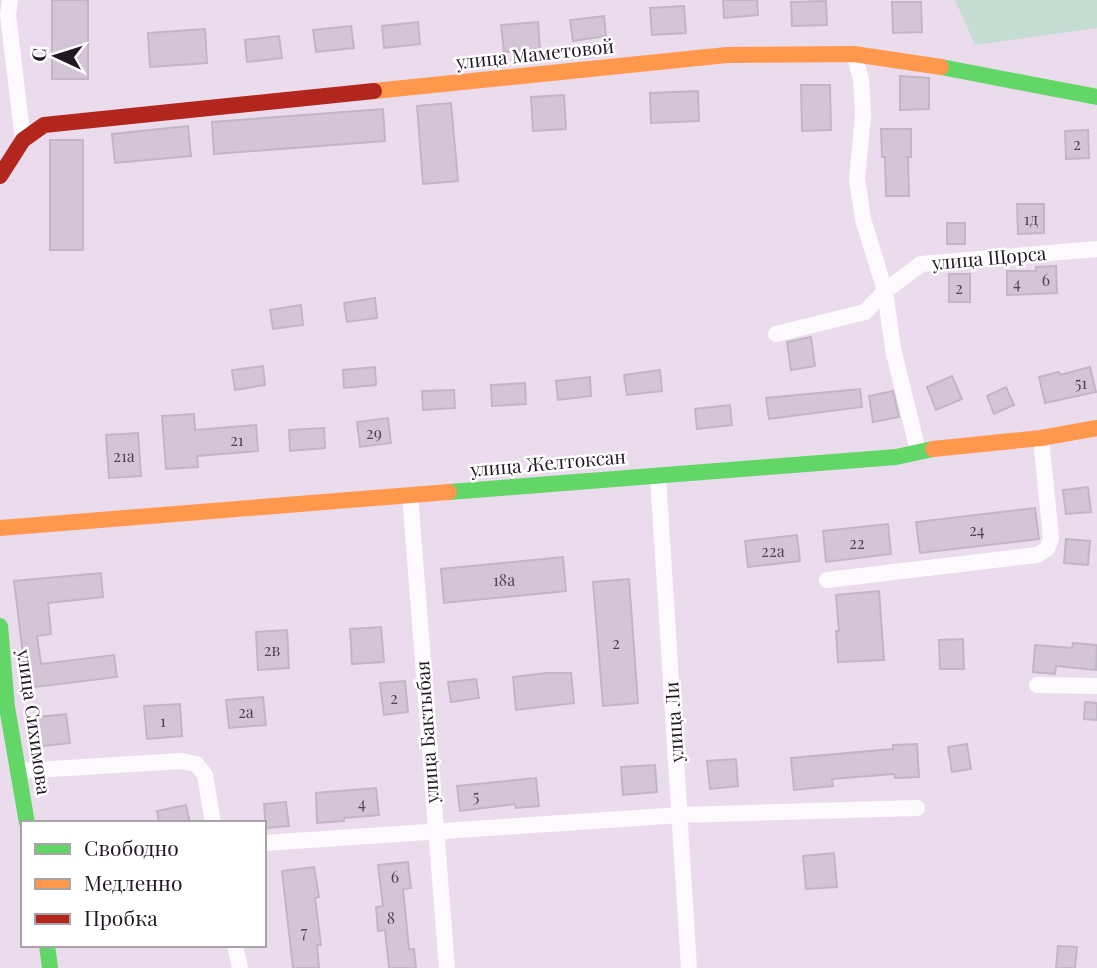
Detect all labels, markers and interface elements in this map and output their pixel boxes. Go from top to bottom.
north arrow [21,21,91,91]
street label: улица Маметовой [454,32,615,74]
text: С [25,47,51,62]
house number: 2 [1073,133,1081,154]
house number: 1д [1024,208,1039,229]
street label: улица Щорса [930,239,1048,275]
house number: 6 [1042,269,1050,290]
house number: 4 [1013,272,1021,293]
house number: 2 [955,277,963,298]
house number: 51 [1075,372,1087,393]
house number: 29 [366,422,382,443]
house number: 21 [230,429,244,450]
street label: улица Желтоксан [468,442,627,482]
house number: 21а [113,445,135,466]
house number: 24 [969,519,985,540]
house number: 22 [849,532,865,553]
house number: 22а [761,540,785,561]
house number: 18а [493,569,515,590]
house number: 2 [612,632,620,653]
house number: 2в [264,639,280,660]
street label: улица Сихимова [12,647,58,797]
street label: улица Бактыбая [408,660,444,805]
street label: улица Ли [657,681,689,764]
house number: 2 [390,687,398,708]
house number: 2а [238,701,254,722]
house number: 1 [160,710,166,731]
house number: 5 [473,785,479,806]
house number: 4 [358,792,366,813]
legend [21,821,266,947]
text: Свободно [84,833,179,861]
house number: 6 [391,866,399,887]
text: Медленно [84,868,182,896]
text: Пробка [84,903,158,931]
house number: 8 [387,907,395,928]
house number: 7 [301,921,308,942]

